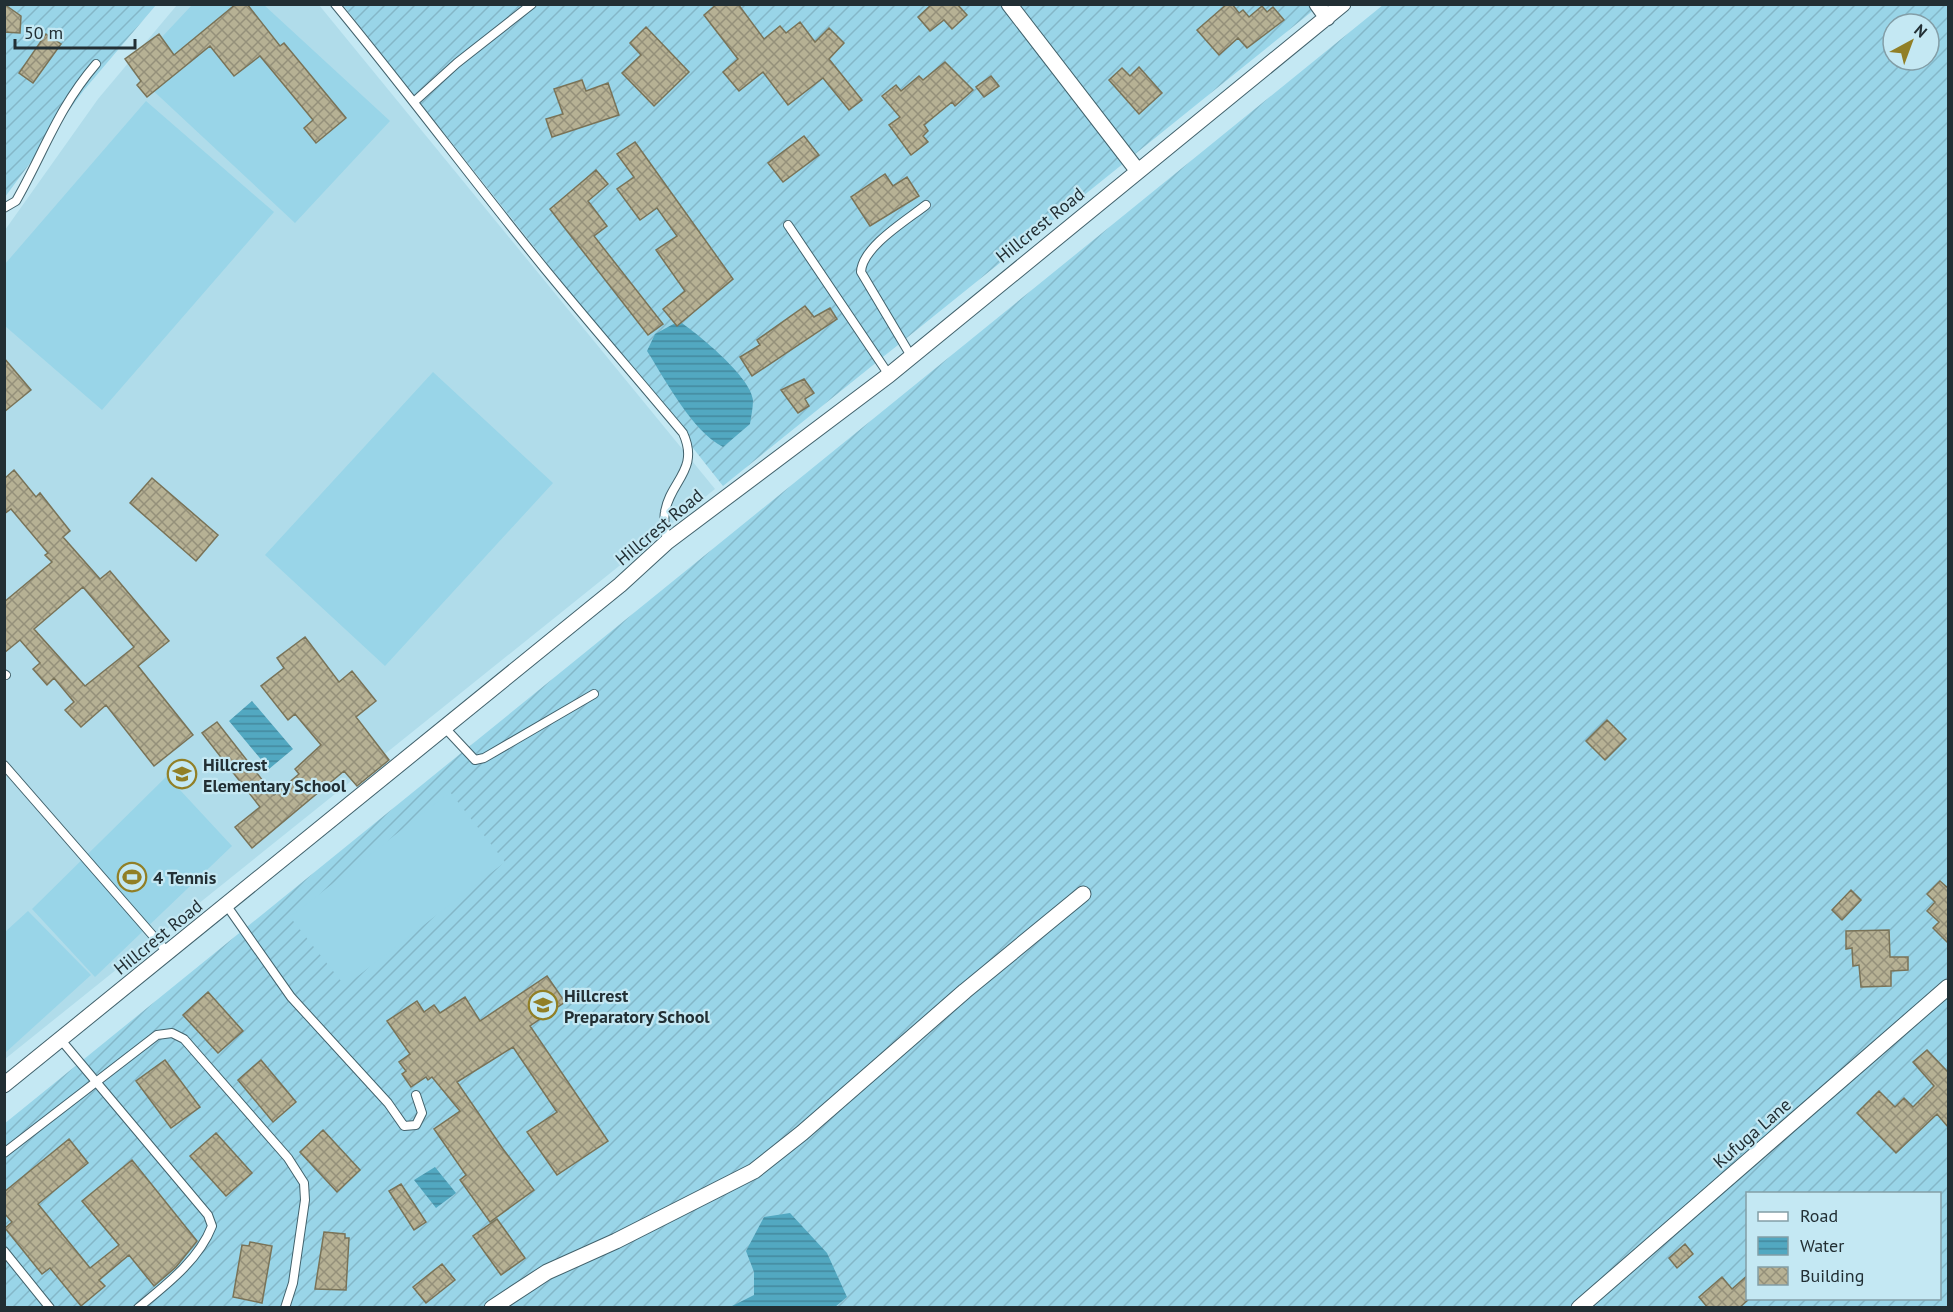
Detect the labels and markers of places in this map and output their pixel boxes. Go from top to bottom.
place label: Hillcrest Elementary School [203,753,347,797]
school or university icon: Hillcrest Elementary School [166,758,198,790]
sports icon: 4 Tennis [116,861,148,893]
place label: 4 Tennis [153,866,217,889]
place label: Hillcrest Preparatory School [564,984,710,1028]
school or university icon: Hillcrest Preparatory School [527,989,559,1021]

